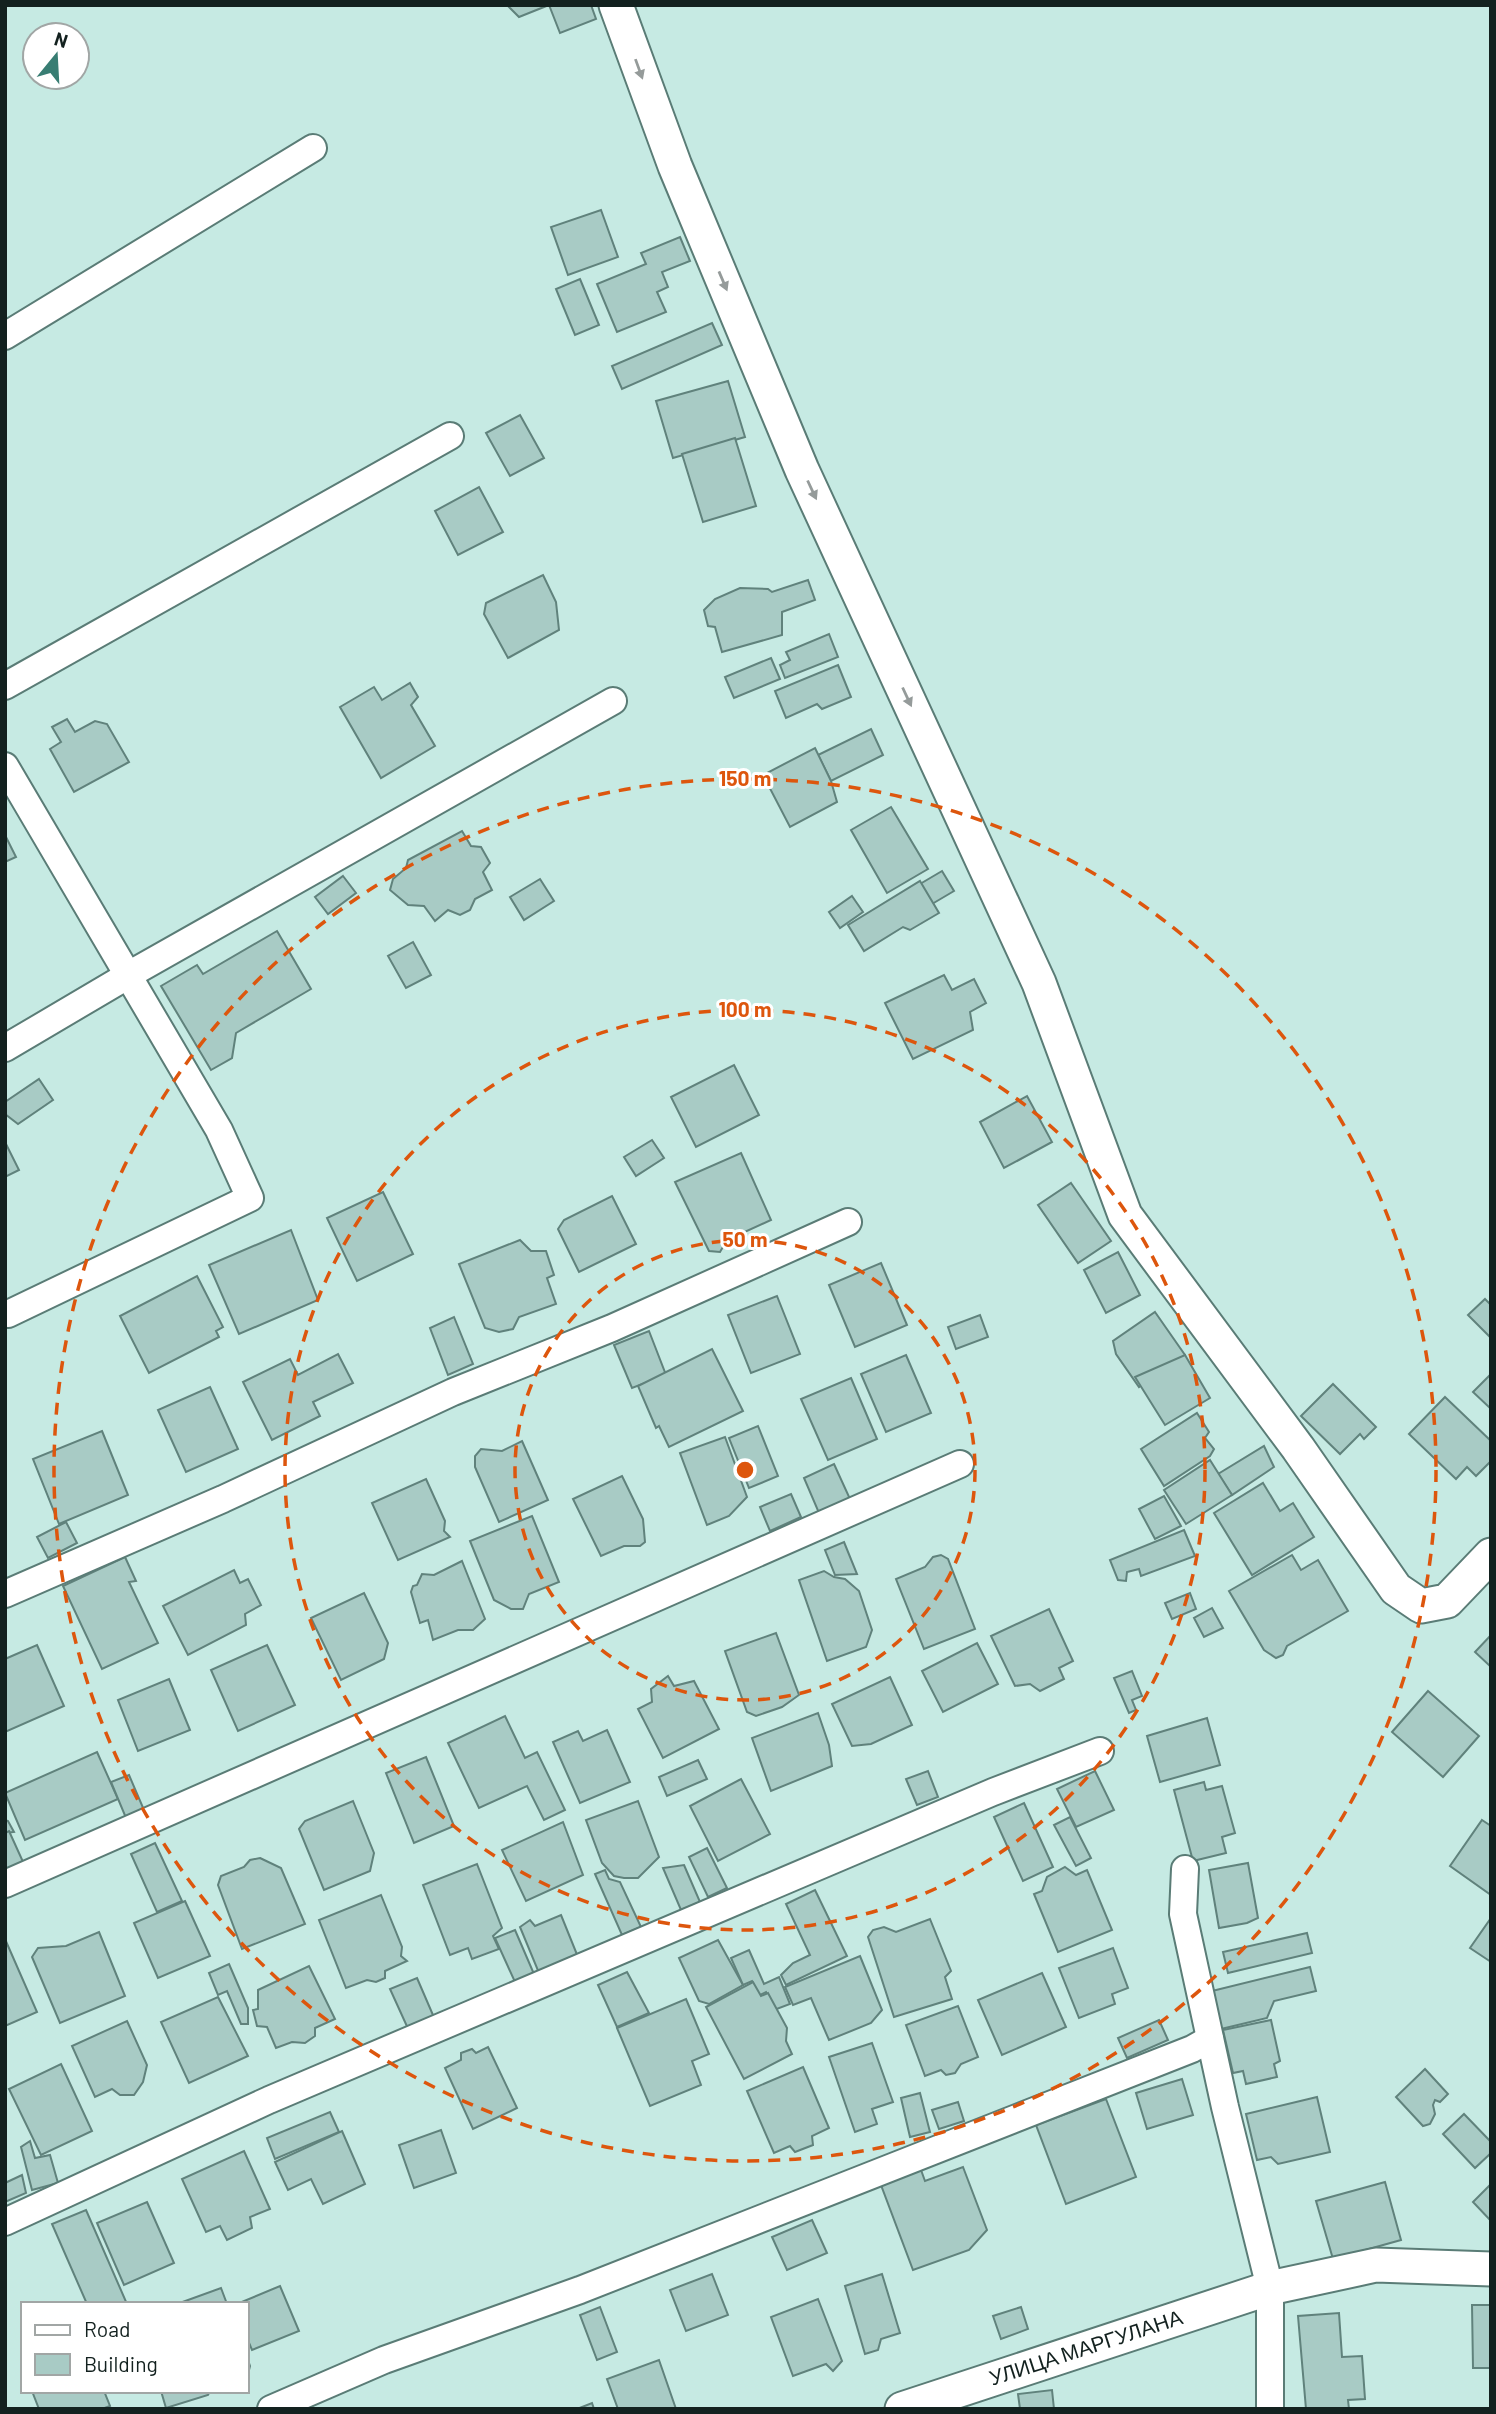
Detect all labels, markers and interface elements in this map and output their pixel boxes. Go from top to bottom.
north arrow [21,21,91,91]
text: N [52,26,71,52]
one-way arrow [634,59,645,80]
one-way arrow [718,270,729,291]
one-way arrow [806,480,818,500]
one-way arrow [901,687,913,707]
text: 150 m [719,765,771,790]
text: 100 m [718,996,772,1021]
text: 50 m [722,1226,768,1251]
centre of rings [733,1458,757,1482]
legend [21,2302,248,2393]
street label: УЛИЦА МАРГУЛАНА [986,2304,1185,2390]
text: Road [84,2316,130,2341]
text: Building [84,2351,158,2376]

